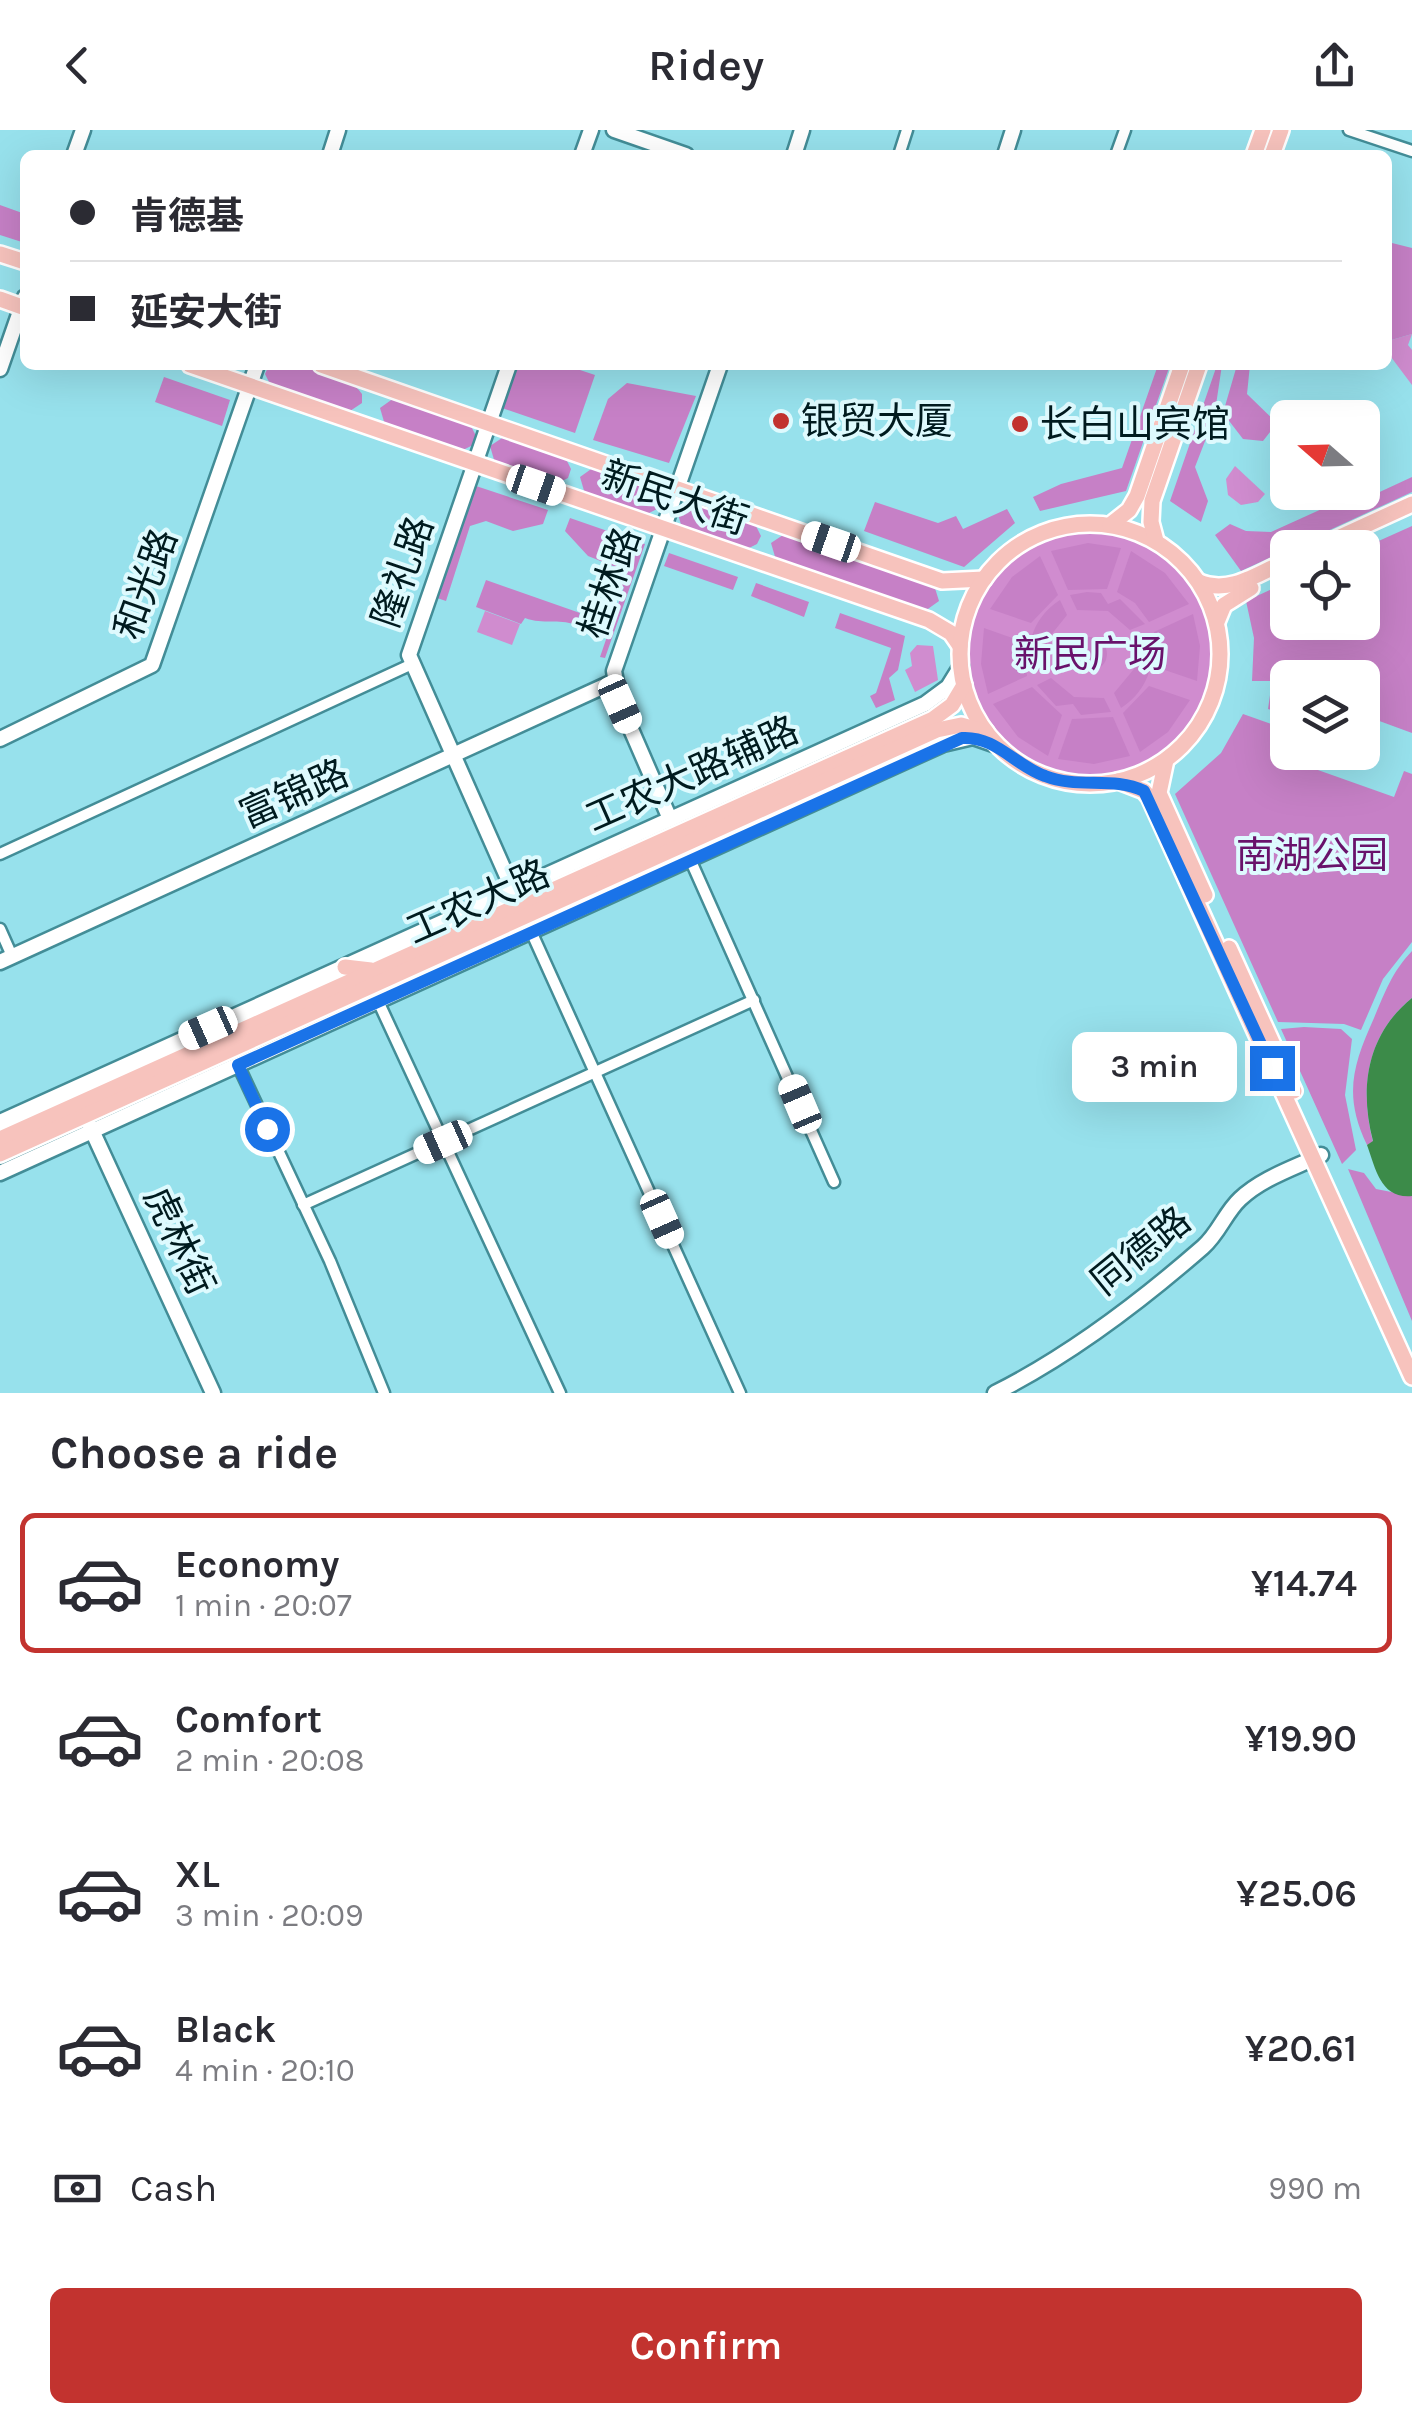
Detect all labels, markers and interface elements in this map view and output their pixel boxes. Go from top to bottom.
icon: back [50,38,105,93]
icon: share [1307,38,1362,93]
text: Ridey [648,39,764,91]
text: 肯德基 [130,194,244,239]
text: 延安大街 [130,290,282,335]
place label: 银贸大厦 [801,399,953,444]
north arrow [1270,400,1380,510]
map controls [1270,400,1380,770]
place label: 长白山宾馆 [1040,402,1230,447]
marker: 银贸大厦 [770,410,792,432]
marker: 长白山宾馆 [1009,413,1031,435]
street label: 新民大街 [596,452,754,544]
car [503,461,569,509]
street label: 隆礼路 [363,511,443,633]
car [798,518,864,566]
street label: 桂林路 [570,522,650,644]
street label: 和光路 [105,523,187,645]
button: locate [1270,530,1380,640]
park label: 新民广场 [1014,632,1166,677]
button: layers [1270,660,1380,770]
car [594,670,646,738]
street label: 工农大路辅路 [579,707,805,841]
street label: 富锦路 [233,750,355,838]
park label: 南湖公园 [1236,833,1388,878]
street label: 工农大路 [399,851,557,953]
car [174,1002,242,1054]
callout: 3 min [1072,1033,1237,1103]
route end [1250,1046,1295,1091]
text: 3 min [1111,1048,1198,1085]
car [774,1071,826,1137]
route start [245,1107,290,1152]
car [409,1116,477,1168]
street label: 虎林街 [135,1180,223,1302]
car [636,1185,688,1253]
street label: 同德路 [1083,1198,1199,1304]
text: Choose a ride [50,1427,338,1479]
icon: car [55,1538,145,1628]
text: Economy [175,1542,339,1587]
text: ¥14.74 [1251,1561,1357,1606]
text: 1 min · 20:07 [175,1587,352,1624]
icon: car [55,1693,145,1783]
text: Comfort [175,1697,322,1742]
text: ¥19.90 [1245,1716,1357,1761]
text: 2 min · 20:08 [175,1742,364,1779]
icon: car [55,1848,145,1938]
text: XL [175,1852,220,1897]
text: ¥25.06 [1236,1871,1357,1916]
text: 3 min · 20:09 [175,1897,364,1934]
icon: car [55,2003,145,2093]
text: Black [175,2007,276,2052]
text: ¥20.61 [1245,2026,1357,2071]
text: 4 min · 20:10 [175,2052,355,2089]
icon: cash [50,2161,105,2216]
text: Cash [130,2166,217,2211]
text: 990 m [1268,2170,1362,2207]
button: Confirm [50,2288,1362,2403]

